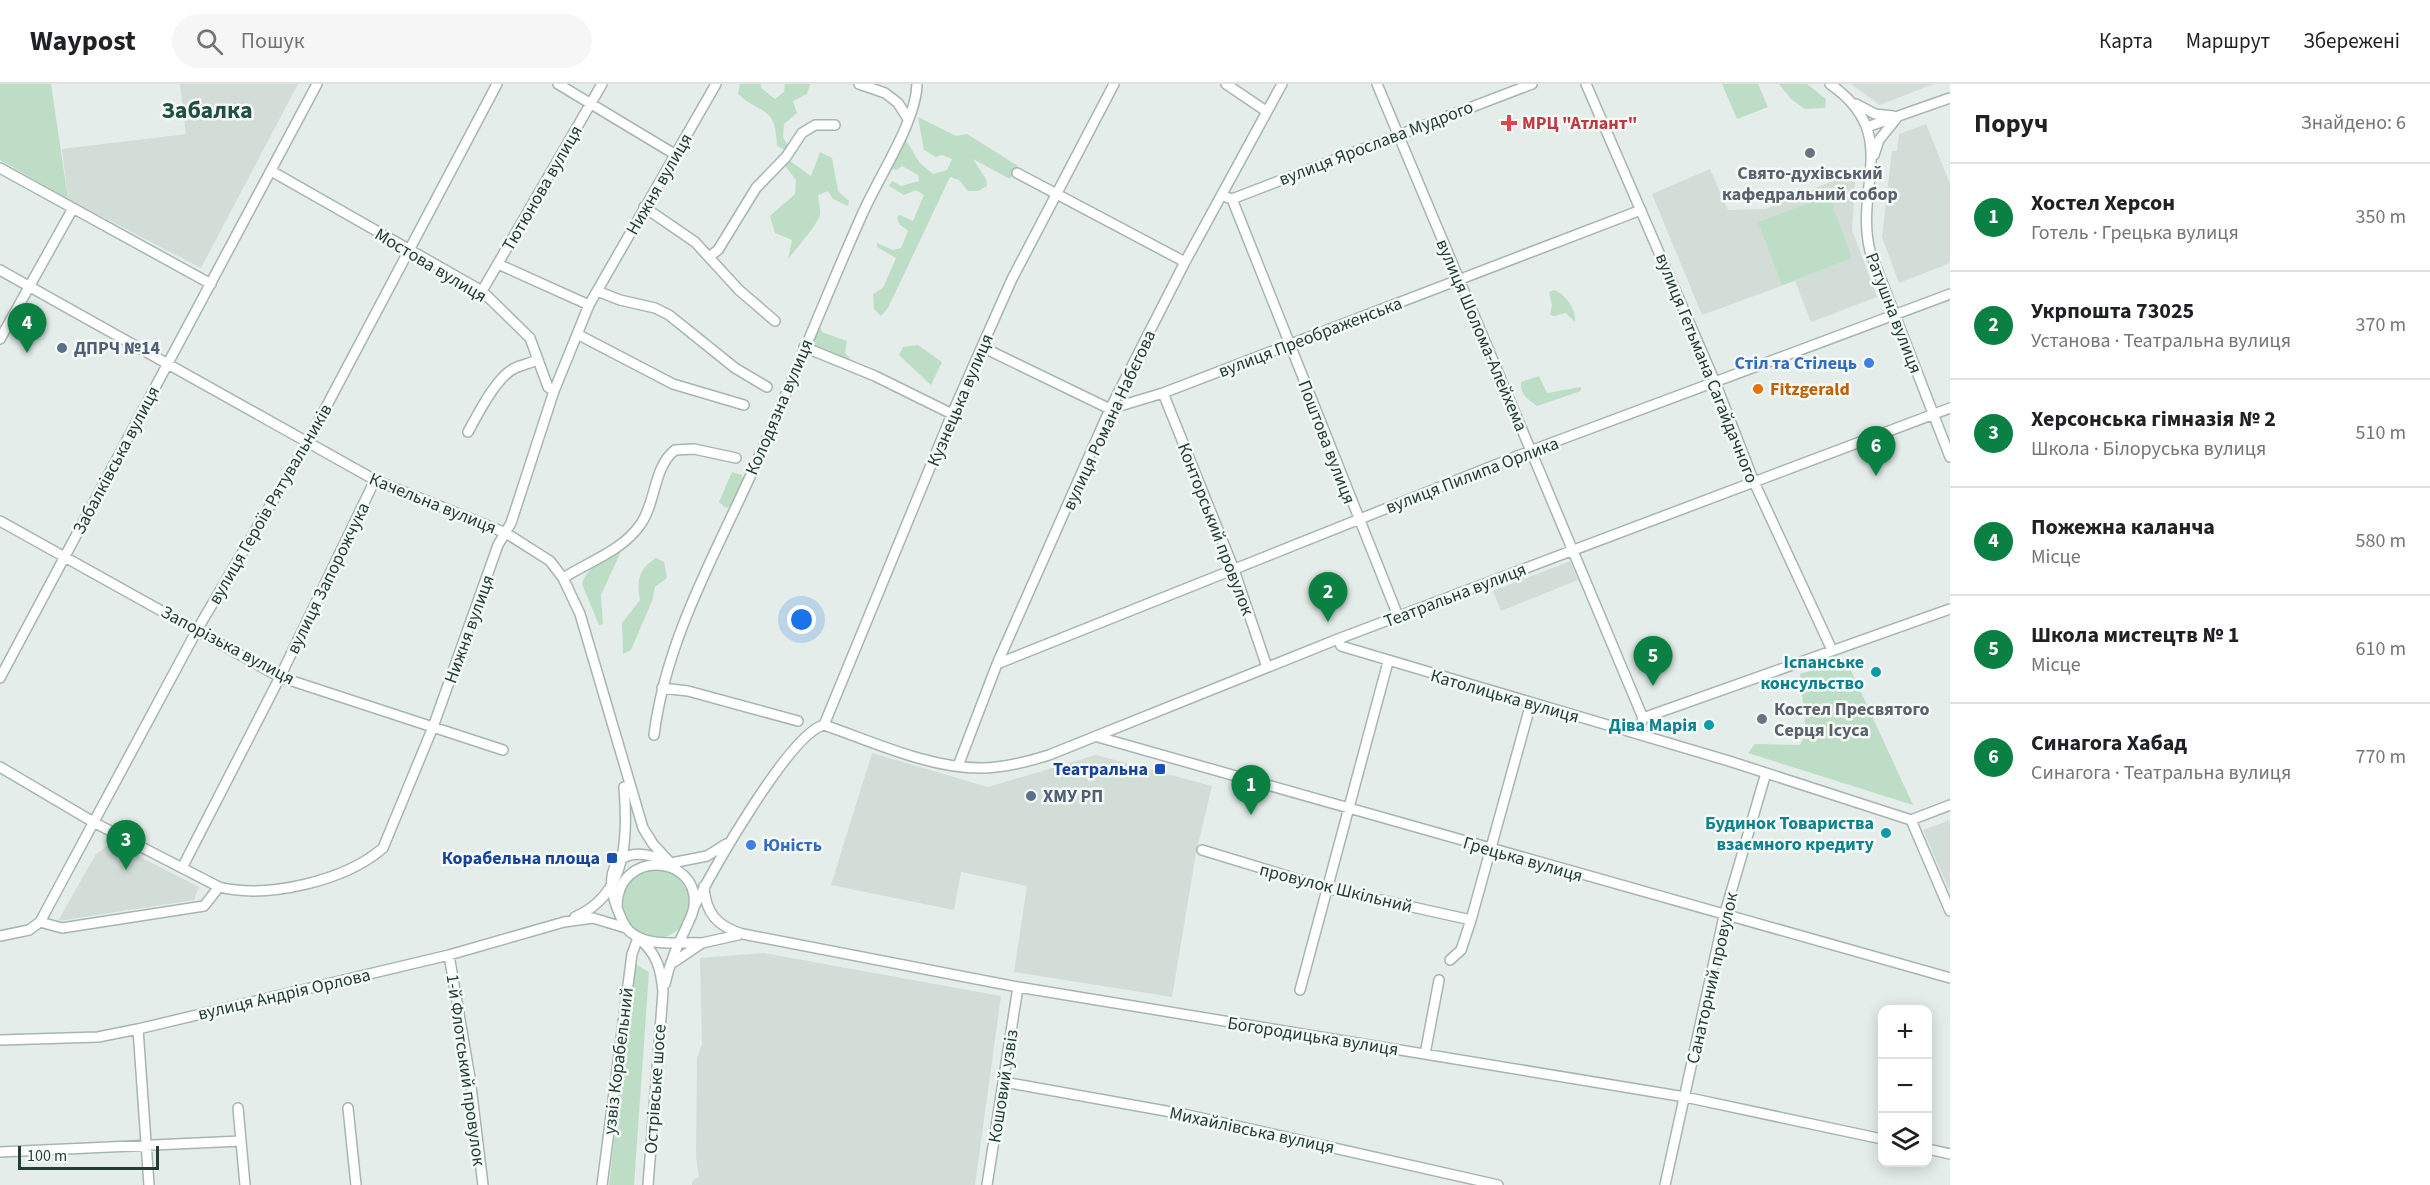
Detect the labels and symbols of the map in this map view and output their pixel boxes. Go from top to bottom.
district label: Забалка [161,93,253,128]
street label: вулиця Ярослава Мудрого [1275,95,1477,192]
place label: МРЦ "Атлант" [1522,111,1637,136]
marker: МРЦ "Атлант" [1500,114,1518,132]
street label: Тютюнова вулиця [496,121,589,256]
street label: Нижня вулиця [620,129,699,240]
marker: Свято-духівський кафедральний собор [1803,146,1817,160]
place label: Свято-духівський кафедральний собор [1722,161,1898,207]
street label: Мостова вулиця [370,222,492,309]
street label: вулиця Шолома-Алейхема [1430,235,1533,435]
street label: Ратушна вулиця [1859,249,1928,377]
street label: вулиця Гетьмана Сагайдачного [1649,250,1764,487]
street label: вулиця Преображенська [1215,291,1406,384]
pin: 4 [8,304,46,353]
street label: вулиця Романа Набєгова [1057,326,1162,514]
street label: Кузнецька вулиця [921,330,1000,471]
street label: Колодязна вулиця [740,335,819,479]
place label: ДПРЧ №14 [74,336,160,361]
marker: ДПРЧ №14 [55,341,69,355]
place label: Стіл та Стілець [1735,351,1857,376]
marker: Стіл та Стілець [1862,356,1876,370]
street label: Поштова вулиця [1291,377,1362,508]
place label: Fitzgerald [1770,377,1850,402]
street label: Забалківська вулиця [67,382,166,539]
marker: Fitzgerald [1751,382,1765,396]
street label: вулиця Героїв Рятувальників [203,399,338,609]
pin: 6 [1856,426,1896,476]
street label: вулиця Пилипа Орлика [1382,431,1562,520]
street label: Конторський провулок [1171,439,1260,619]
street label: Качельна вулиця [365,467,500,540]
street label: вулиця Запорожчука [281,498,376,658]
street label: Театральна вулиця [1380,557,1530,634]
street label: Нижня вулиця [438,571,501,687]
pin: 2 [1308,572,1348,622]
street label: Запорізька вулиця [157,600,299,691]
your location [787,605,816,634]
pin: 5 [1634,636,1672,686]
place label: Іспанське консульство [1760,650,1864,696]
street label: Католицька вулиця [1428,663,1582,730]
marker: Іспанське консульство [1869,665,1883,679]
place label: Костел Пресвятого Серця Ісуса [1774,697,1930,743]
marker: Костел Пресвятого Серця Ісуса [1755,712,1769,726]
place label: Діва Марія [1609,713,1697,738]
marker: Діва Марія [1702,718,1716,732]
place label: Театральна [1053,757,1148,782]
marker: Театральна [1153,762,1167,776]
pin: 1 [1232,766,1270,815]
place label: ХМУ РП [1043,784,1103,809]
marker: ХМУ РП [1024,789,1038,803]
place label: Будинок Товариства взаємного кредиту [1705,811,1875,857]
pin: 3 [106,820,146,870]
marker: Будинок Товариства взаємного кредиту [1879,826,1893,840]
street label: Грецька вулиця [1460,830,1586,889]
place label: Юність [763,833,822,858]
marker: Юність [744,838,758,852]
place label: Корабельна площа [442,846,600,871]
marker: Корабельна площа [605,851,619,865]
street label: провулок Шкільний [1257,857,1415,920]
street label: Санаторний провулок [1681,890,1744,1066]
street label: вулиця Андрія Орлова [195,962,373,1027]
street label: 1-й Флотський провулок [440,973,491,1168]
street label: узвіз Корабельний [597,986,640,1136]
street label: Богородицька вулиця [1226,1011,1400,1062]
street label: Острівське шосе [638,1023,673,1155]
street label: Кошовий узвіз [982,1028,1025,1145]
street label: Михайлівська вулиця [1167,1101,1337,1160]
scale bar [18,1143,159,1170]

